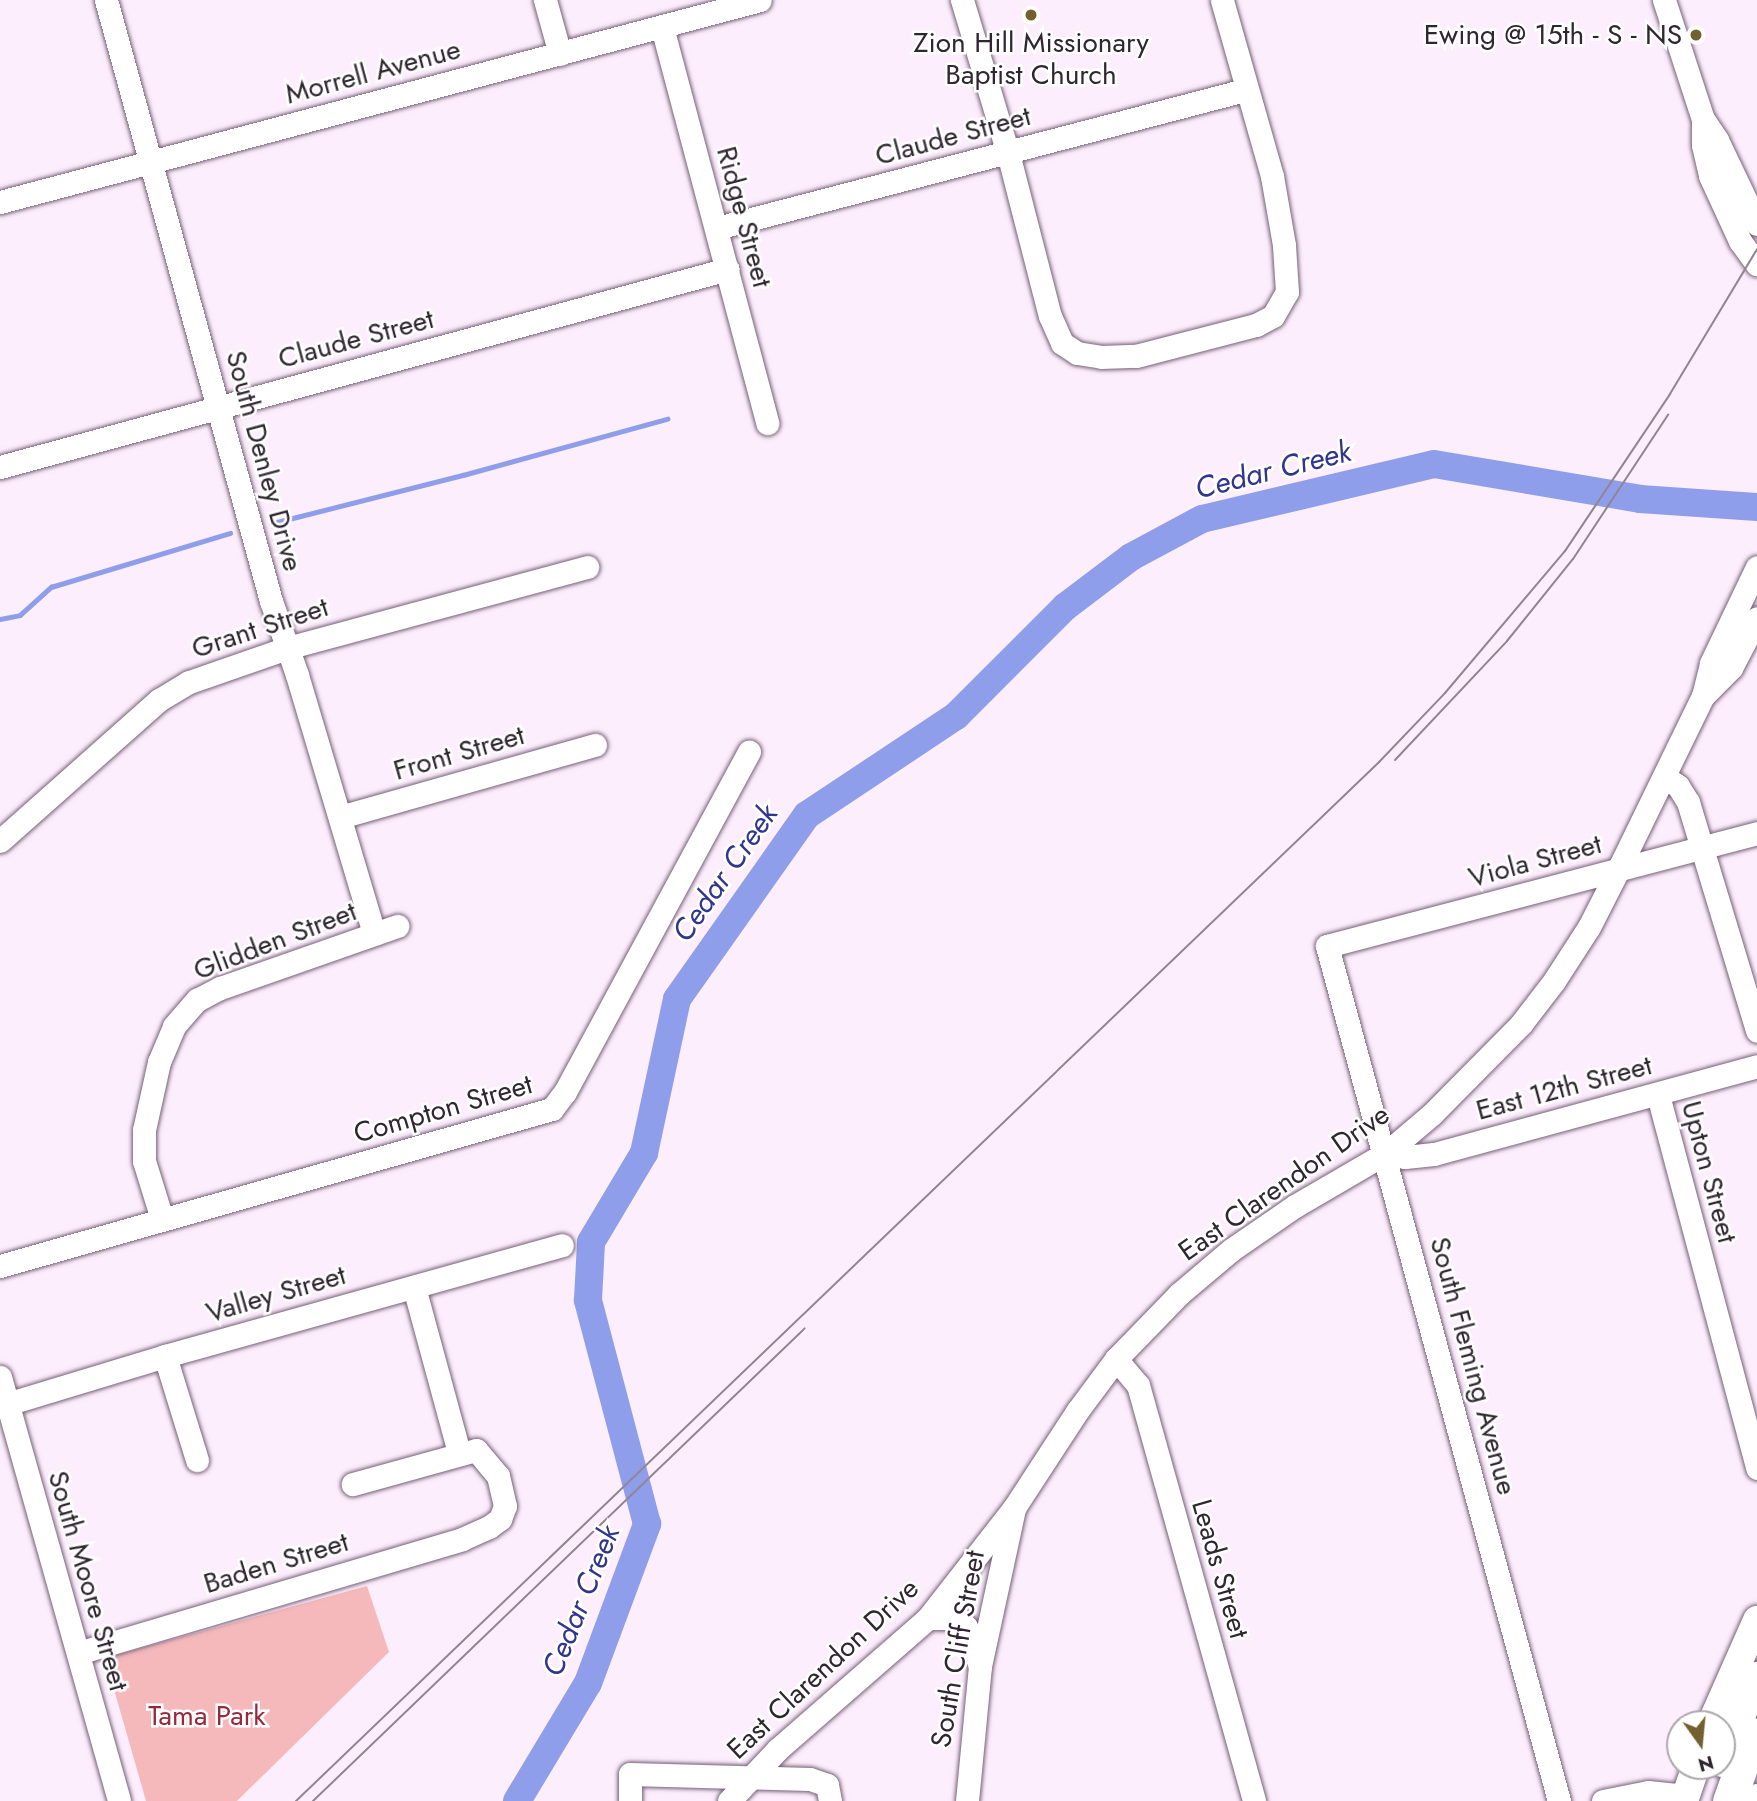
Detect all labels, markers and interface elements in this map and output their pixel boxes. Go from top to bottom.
marker: Zion Hill Missionary Baptist Church [1023,7,1039,23]
place label: Ewing @ 15th - S - NS [1424,18,1682,52]
place label: Zion Hill Missionary Baptist Church [913,26,1149,92]
marker: Ewing @ 15th - S - NS [1688,27,1704,43]
street label: Morrell Avenue [282,33,464,111]
street label: Claude Street [872,99,1034,173]
street label: Ridge Street [709,143,779,291]
street label: Claude Street [275,302,437,376]
street label: South Denley Drive [218,347,310,575]
water label: Cedar Creek [1191,433,1355,507]
street label: Grant Street [188,590,332,666]
street label: Front Street [390,718,528,788]
water label: Cedar Creek [665,797,785,949]
street label: Viola Street [1465,827,1605,895]
street label: Glidden Street [189,895,361,987]
street label: East 12th Street [1473,1048,1655,1128]
street label: Compton Street [350,1067,536,1151]
street label: Upton Street [1674,1097,1744,1247]
street label: East Clarendon Drive [1172,1098,1396,1268]
street label: South Fleming Avenue [1422,1233,1524,1499]
street label: Valley Street [202,1258,350,1330]
street label: South Moore Street [41,1467,135,1695]
street label: Leads Street [1184,1496,1256,1642]
water label: Cedar Creek [534,1520,628,1682]
street label: Baden Street [200,1525,352,1601]
street label: South Cliff Street [924,1548,992,1750]
street label: East Clarendon Drive [720,1572,926,1766]
park label: Tama Park [148,1699,266,1733]
north arrow [1666,1710,1736,1780]
text: N [1695,1749,1717,1779]

